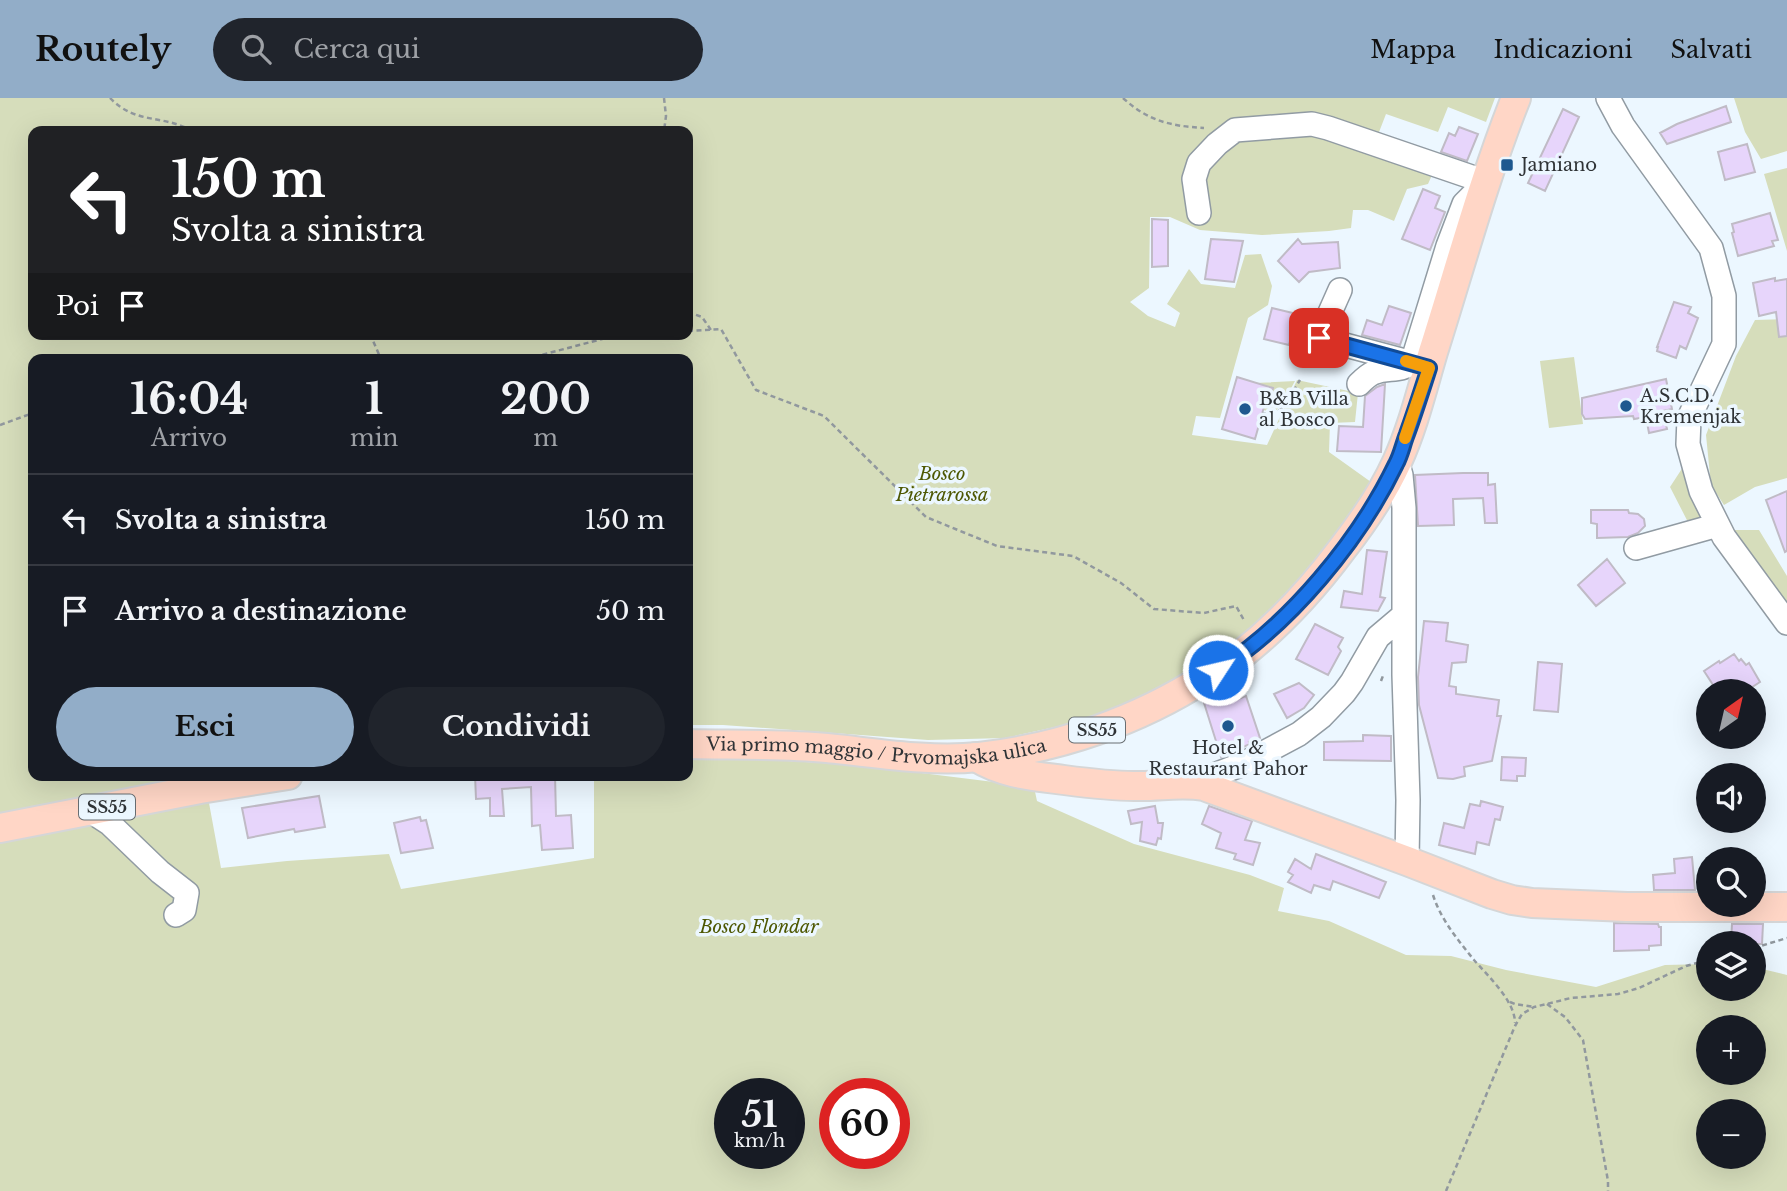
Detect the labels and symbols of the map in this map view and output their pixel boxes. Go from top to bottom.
place label: Jamiano [1519,154,1597,176]
marker: Jamiano [1499,157,1515,173]
pin [1289,308,1349,368]
place label: A.S.C.D. Kremenjak [1639,385,1741,428]
place label: B&B Villa al Bosco [1259,388,1349,431]
marker: A.S.C.D. Kremenjak [1618,398,1634,414]
marker: B&B Villa al Bosco [1237,401,1253,417]
park label: Bosco Pietrarossa [895,463,988,506]
position arrow [1181,633,1255,707]
north arrow [1696,679,1766,749]
road number: SS55 [1069,718,1125,743]
marker: Hotel & Restaurant Pahor [1220,718,1236,734]
street label: Via primo maggio / Prvomajska ulica [705,733,1048,770]
place label: Hotel & Restaurant Pahor [1148,737,1308,780]
road number: SS55 [79,794,135,820]
park label: Bosco Flondar [698,916,819,938]
speed limit sign: 60 [819,1078,910,1169]

